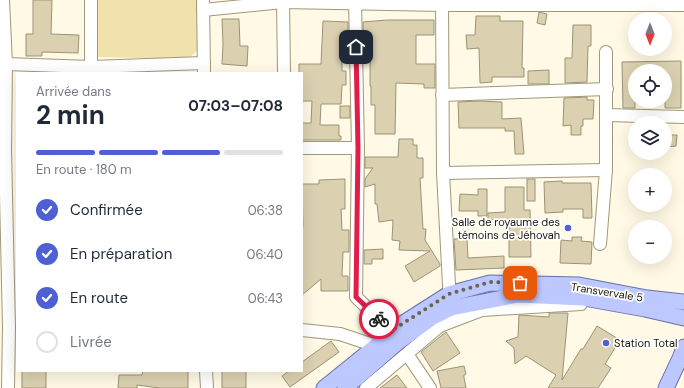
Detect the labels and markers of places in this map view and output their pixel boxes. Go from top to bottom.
pin [339,30,373,64]
place label: Salle de royaume des témoins de Jéhovah [452,215,560,242]
marker: Salle de royaume des témoins de Jéhovah [563,223,573,233]
pin [503,266,537,300]
place label: Station Total [614,336,677,350]
marker: Station Total [601,338,611,348]

